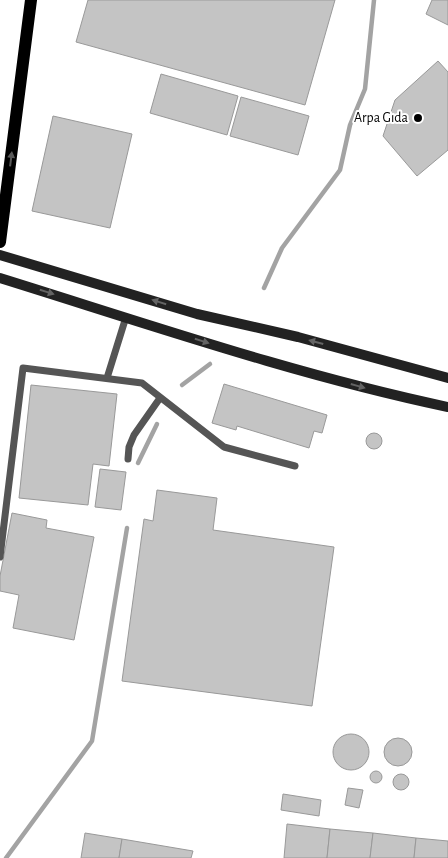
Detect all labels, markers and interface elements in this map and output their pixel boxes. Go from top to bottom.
place label: Arpa Gıda [354,111,409,125]
marker: Arpa Gıda [412,112,424,124]
one-way arrow [7,151,15,167]
one-way arrow [39,289,54,297]
one-way arrow [151,298,166,306]
one-way arrow [194,338,209,345]
one-way arrow [309,338,324,346]
one-way arrow [350,382,365,390]

